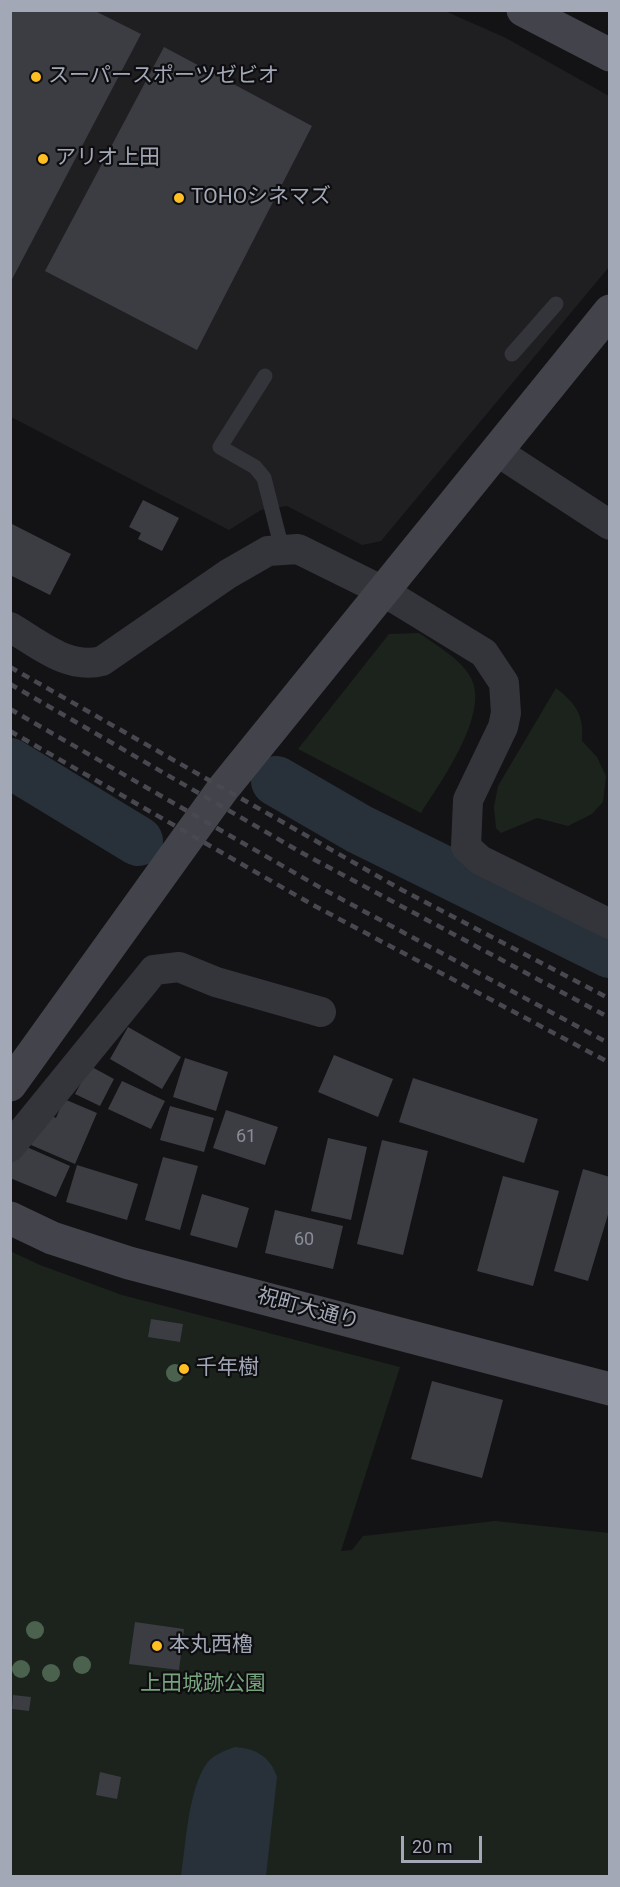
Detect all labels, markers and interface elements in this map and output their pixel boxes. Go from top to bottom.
place label: スーパースポーツゼビオ [48,64,279,90]
marker: スーパースポーツゼビオ [29,70,43,84]
place label: アリオ上田 [55,146,160,172]
marker: アリオ上田 [36,152,50,166]
place label: TOHOシネマズ [191,185,331,211]
marker: TOHOシネマズ [172,191,186,205]
house number: 61 [236,1126,256,1148]
house number: 60 [294,1229,314,1251]
street label: 祝町大通り [254,1284,362,1336]
place label: 千年樹 [196,1356,259,1382]
marker: 千年樹 [177,1362,191,1376]
place label: 本丸西櫓 [169,1633,253,1659]
marker: 本丸西櫓 [150,1639,164,1653]
park label: 上田城跡公園 [140,1672,266,1698]
scale bar [404,1824,485,1862]
text: 20 m [412,1836,452,1857]

